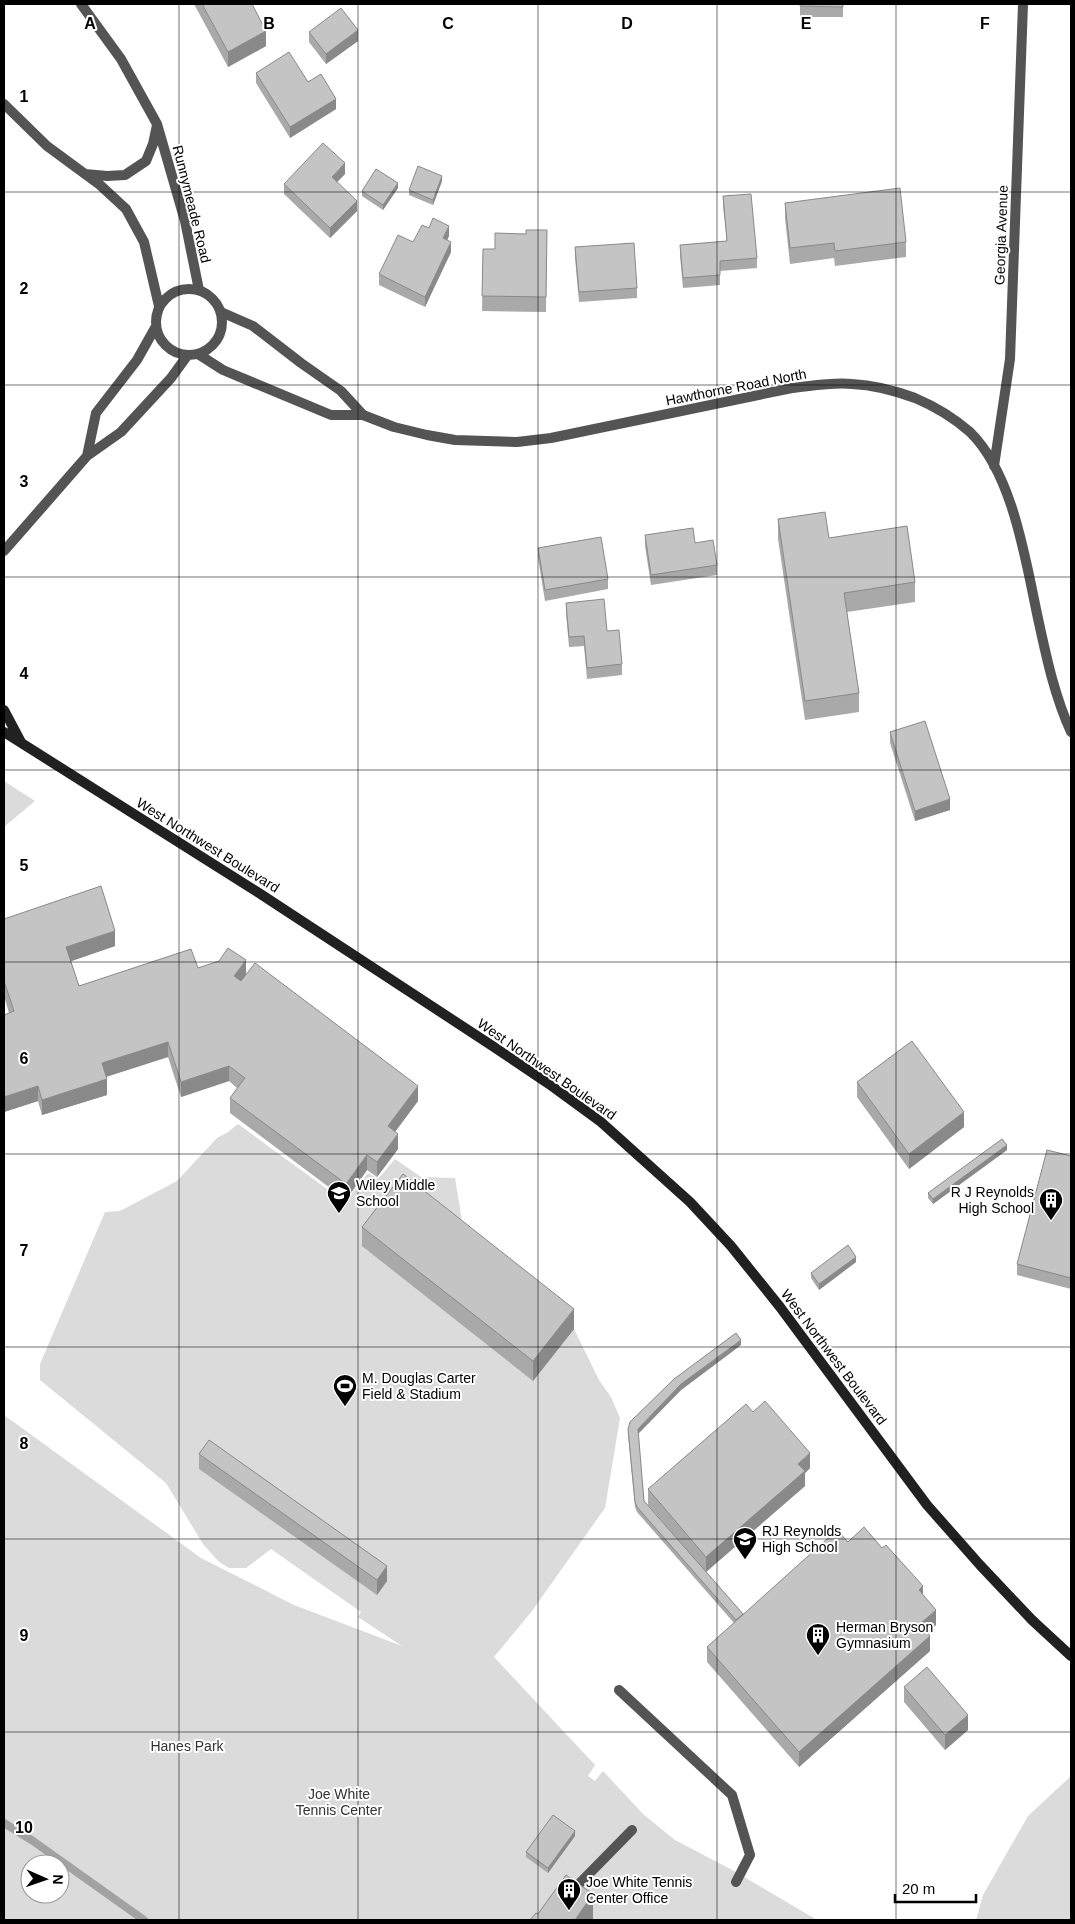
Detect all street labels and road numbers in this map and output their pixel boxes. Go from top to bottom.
street label: Runnymeade Road [170,144,214,264]
street label: Georgia Avenue [991,184,1011,285]
street label: Hawthorne Road North [664,365,808,409]
street label: West Northwest Boulevard [134,794,282,896]
street label: West Northwest Boulevard [475,1015,619,1123]
street label: West Northwest Boulevard [778,1286,890,1428]

